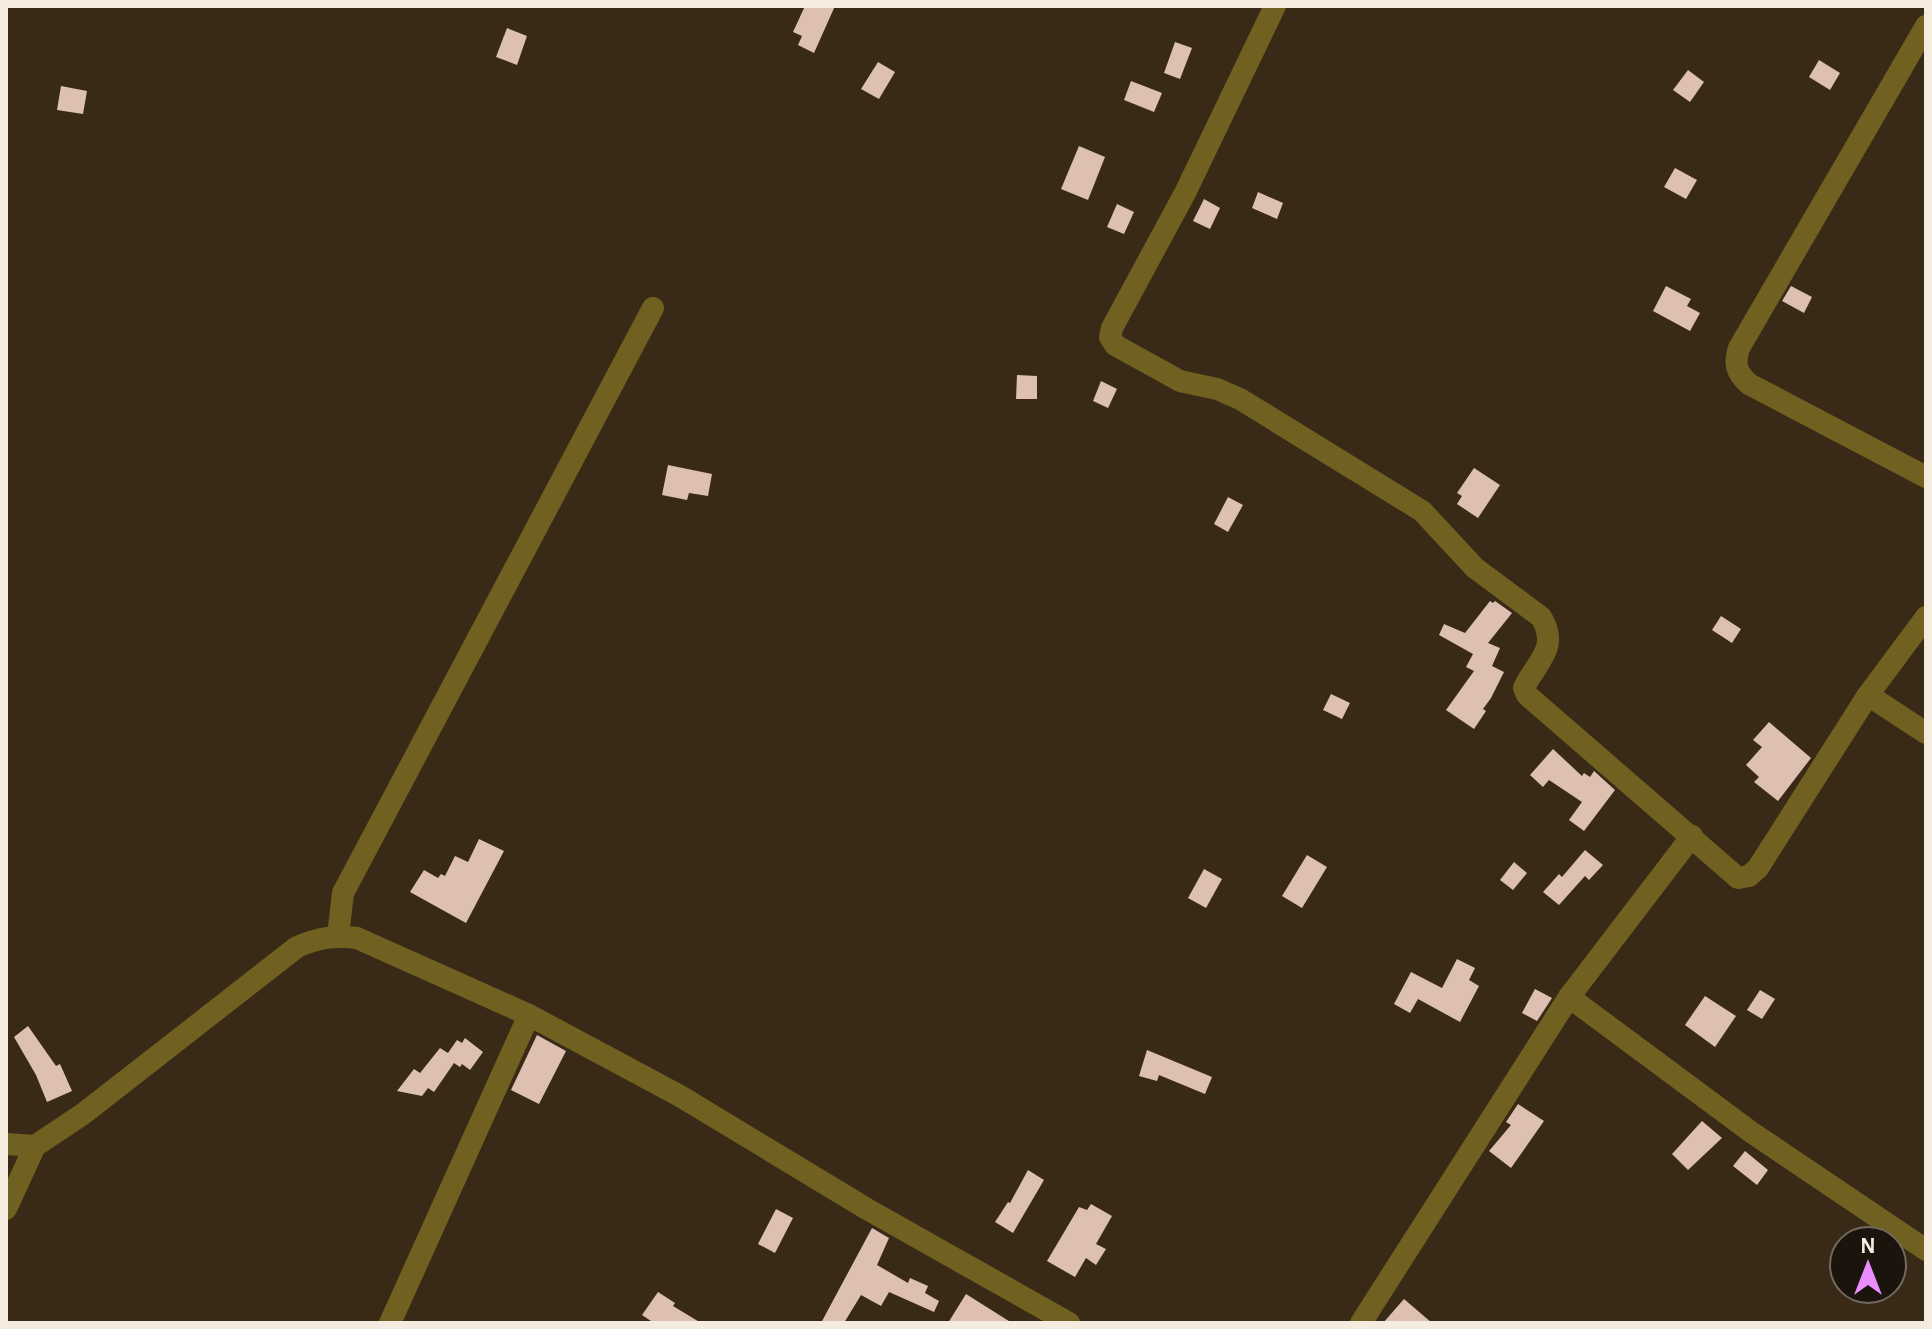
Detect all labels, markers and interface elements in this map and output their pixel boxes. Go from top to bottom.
north arrow [1828,1225,1908,1305]
text: N [1860,1235,1876,1257]

